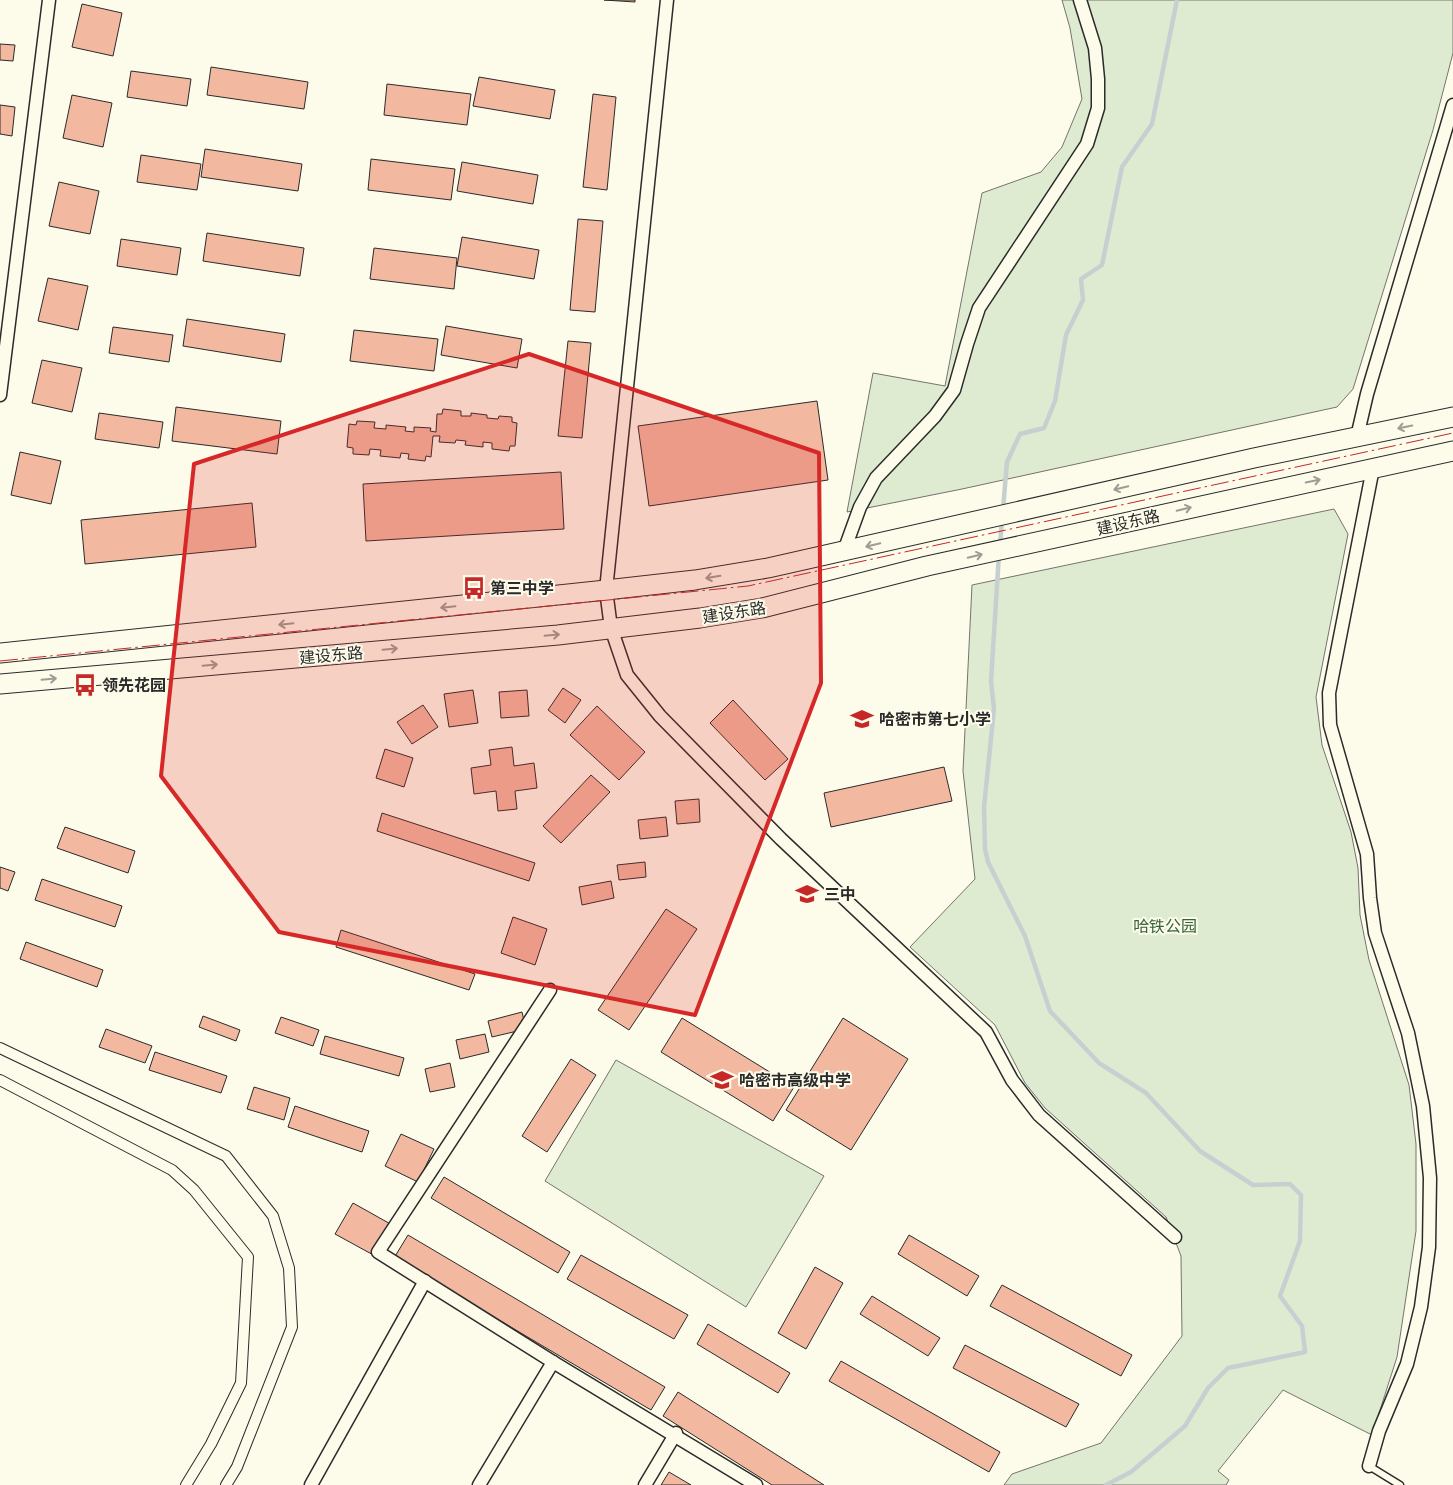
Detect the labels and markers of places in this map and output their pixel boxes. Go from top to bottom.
bus stop icon: 第三中学 [461,575,487,601]
place label: 第三中学 [490,579,554,598]
bus stop icon: 领先花园 [72,672,98,698]
place label: 领先花园 [102,676,166,695]
school or university icon: 哈密市第七小学 [849,706,875,732]
place label: 哈密市第七小学 [879,710,991,729]
school or university icon: 三中 [794,881,820,907]
place label: 三中 [824,885,856,904]
school or university icon: 哈密市高级中学 [709,1067,735,1093]
place label: 哈密市高级中学 [739,1071,851,1090]

